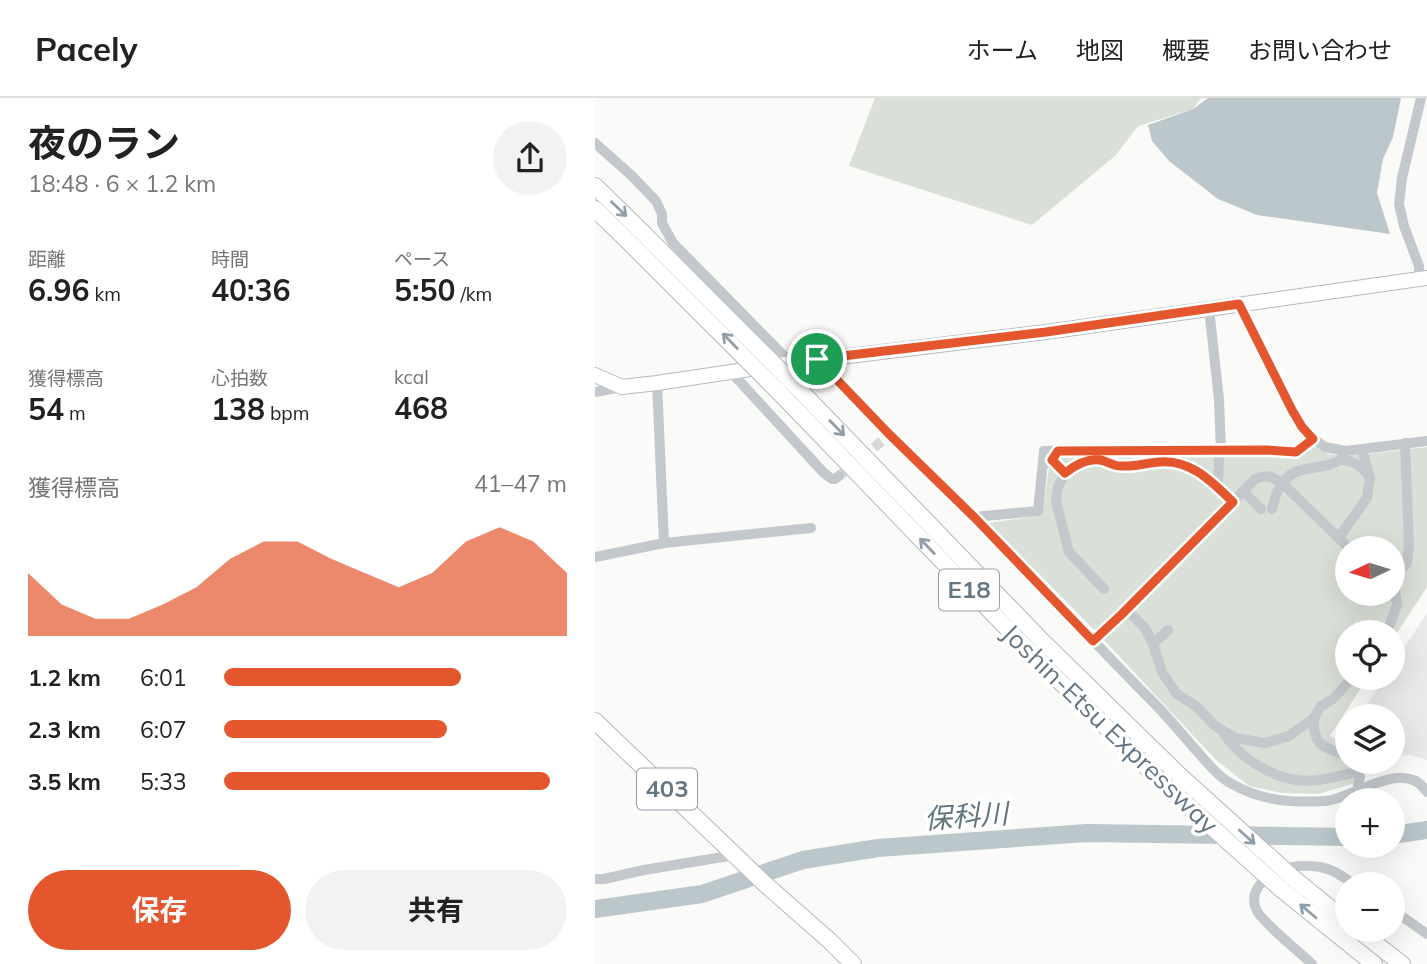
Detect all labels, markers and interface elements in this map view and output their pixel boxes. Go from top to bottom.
text: Pacely [35,28,138,69]
text: ホーム [967,35,1038,65]
text: 地図 [1076,35,1124,65]
text: 概要 [1162,35,1210,65]
text: お問い合わせ [1248,35,1392,65]
text: 夜のラン [28,119,180,167]
button: share [493,121,567,195]
text: 18:48 · 6 × 1.2 km [28,169,216,198]
one-way arrow [610,201,627,218]
text: 距離 [28,247,66,271]
text: 時間 [211,247,249,271]
text: ペース [394,247,450,271]
text: 6.96 [28,271,89,309]
text: 40:36 [211,271,290,309]
text: 5:50 [394,271,455,309]
text: km [89,282,121,306]
text: /km [455,282,492,306]
pin [787,329,847,389]
one-way arrow [721,333,738,350]
icon: arrive [798,340,836,378]
text: kcal [394,365,429,389]
text: 獲得標高 [28,366,104,390]
text: 心拍数 [211,366,268,390]
text: 468 [394,389,448,427]
text: 54 [28,390,64,428]
text: 138 [211,390,265,428]
text: m [64,401,86,425]
text: bpm [265,401,309,425]
one-way arrow [828,419,845,436]
text: 41–47 m [474,469,567,498]
text: 獲得標高 [28,473,120,502]
north arrow [1335,536,1405,606]
map controls [1335,536,1405,942]
one-way arrow [918,538,935,555]
road number: E18 [939,570,999,610]
street label: Joshin-Etsu Expressway [995,617,1226,841]
button: locate [1335,620,1405,690]
text: 1.2 km [28,663,101,692]
text: 6:01 [140,663,187,692]
button: layers [1335,704,1405,774]
text: 2.3 km [28,715,101,744]
text: 6:07 [140,715,187,744]
text: 3.5 km [28,767,101,796]
text: 5:33 [140,767,187,796]
road number: 403 [637,768,697,810]
button: + [1335,788,1405,858]
water label: 保科川 [923,795,1012,836]
one-way arrow [1238,829,1256,845]
button: 保存 [28,870,291,950]
button: 共有 [305,870,567,950]
button: − [1335,872,1405,942]
one-way arrow [1300,903,1318,919]

